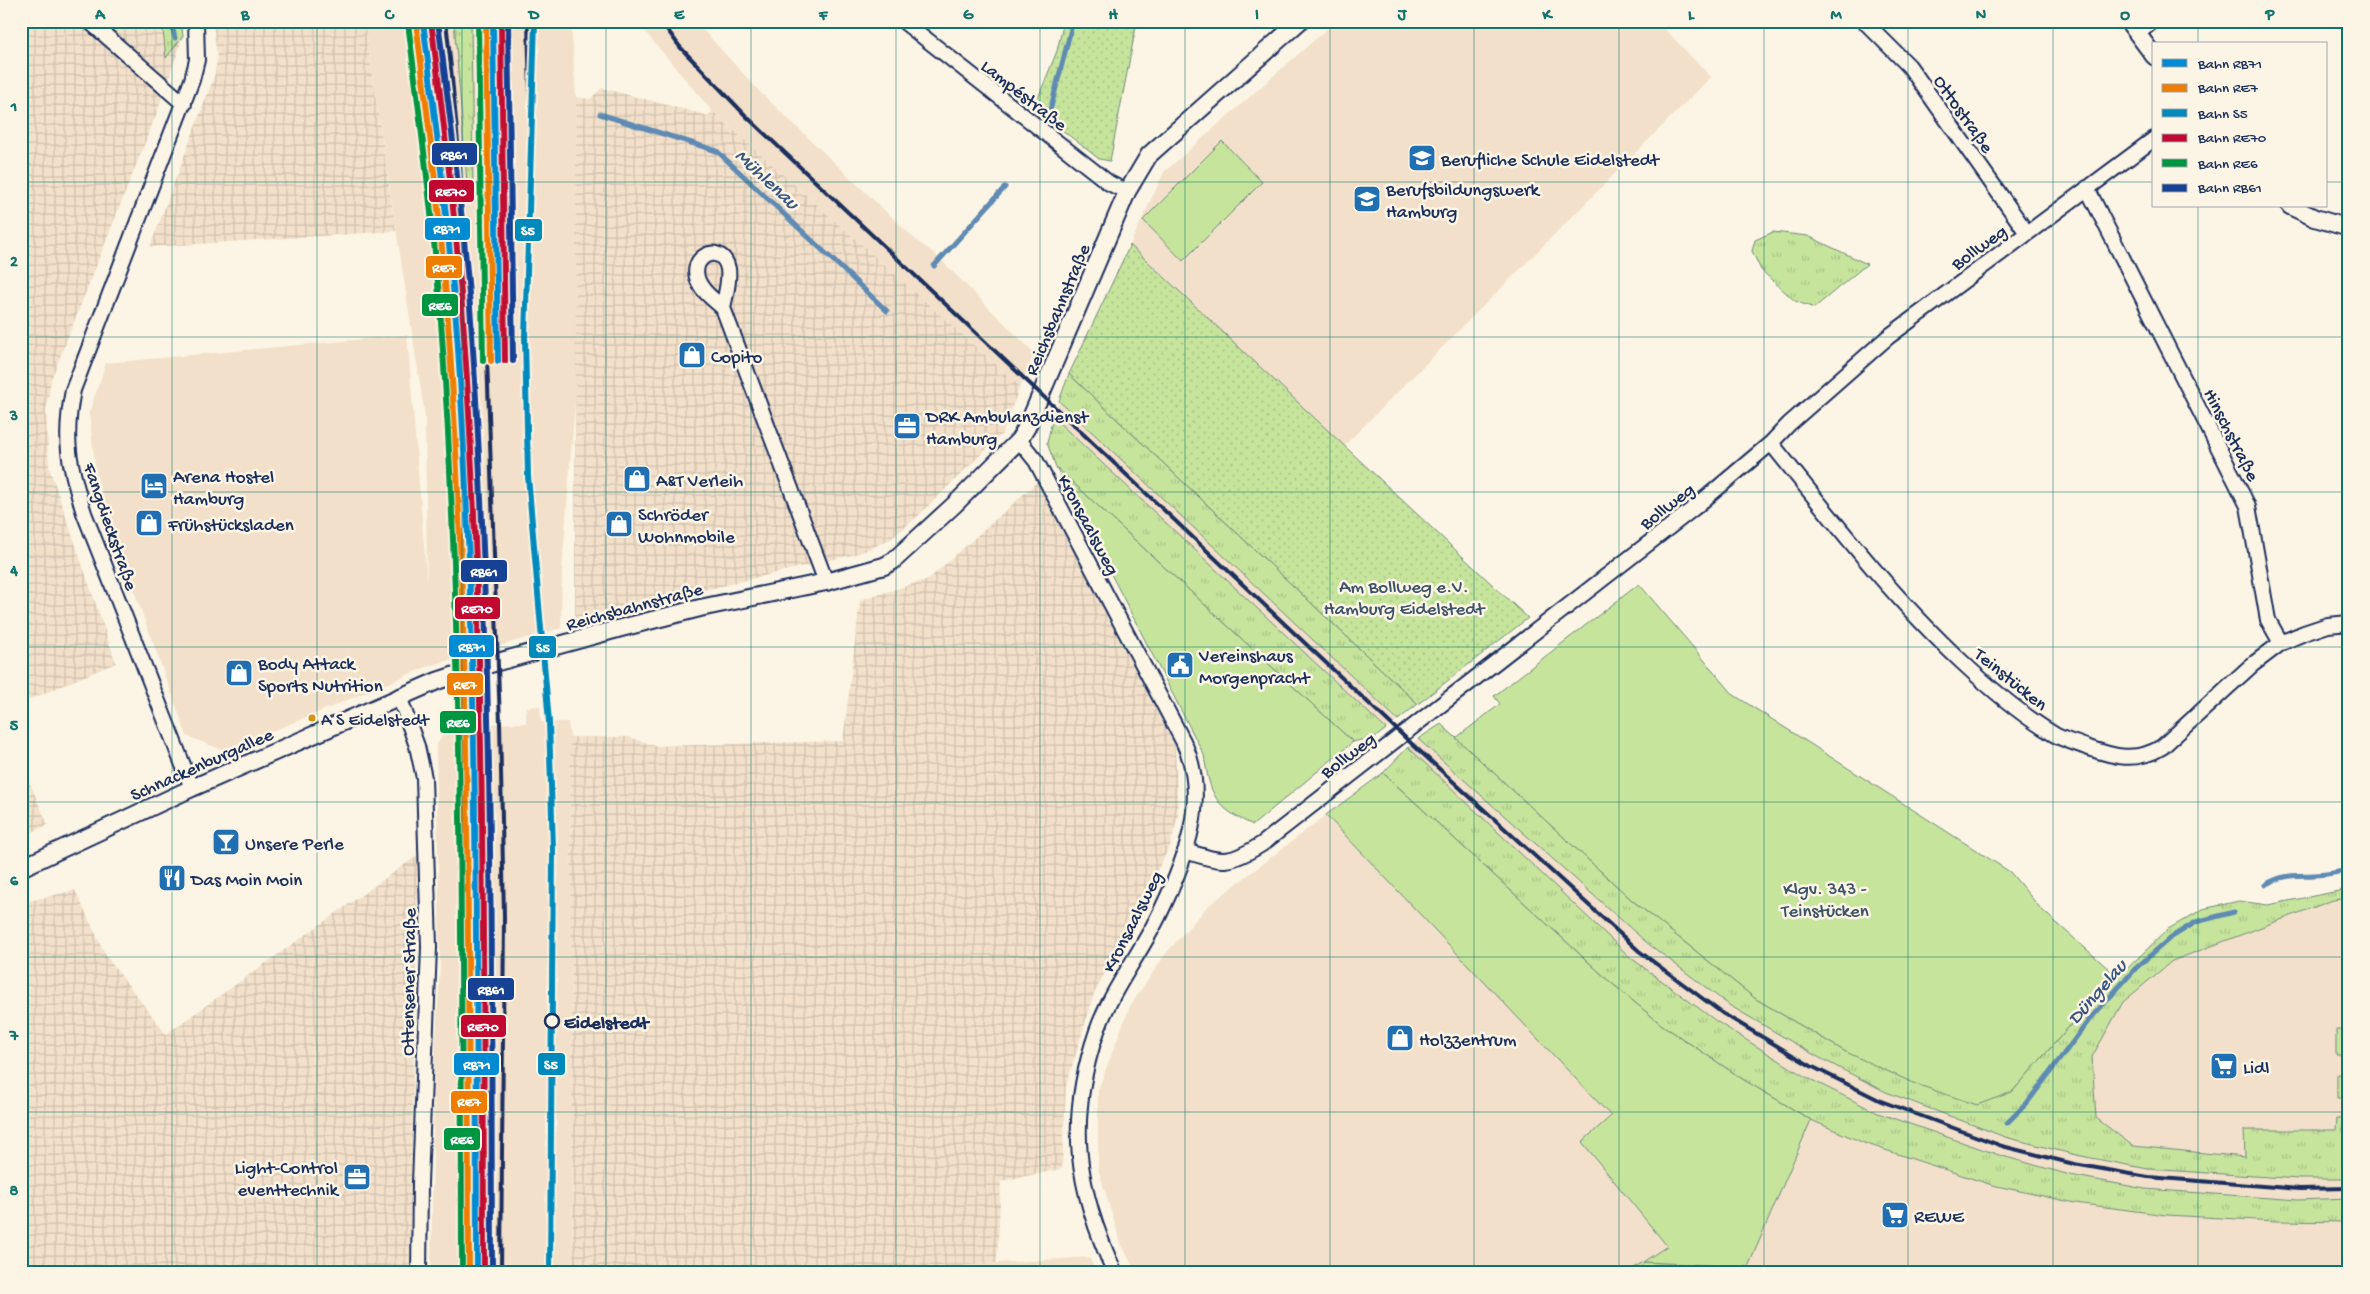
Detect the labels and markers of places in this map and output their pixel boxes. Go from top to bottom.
school or university icon: Berufliche Schule Eidelstedt [1407,143,1437,173]
place label: Berufliche Schule Eidelstedt [1440,150,1661,173]
place label: Berufsbildungswerk Hamburg [1385,180,1540,225]
school or university icon: Berufsbildungswerk Hamburg [1352,184,1382,214]
shop icon: Copito [677,340,707,370]
place label: Copito [711,347,762,370]
place label: DRK Ambulanzdienst Hamburg [924,407,1090,452]
office icon: DRK Ambulanzdienst Hamburg [892,411,922,441]
shop icon: A&T Verleih [622,464,652,494]
place label: Arena Hostel Hamburg [173,467,274,512]
hotel icon: Arena Hostel Hamburg [139,471,169,501]
place label: A&T Verleih [656,471,743,494]
place label: Schröder Wohnmobile [638,505,735,550]
shop icon: Frühstücksladen [134,508,164,538]
shop icon: Schröder Wohnmobile [604,509,634,539]
place label: Frühstücksladen [167,515,294,538]
place label: Vereinshaus Morgenpracht [1198,646,1312,691]
public building icon: Vereinshaus Morgenpracht [1165,650,1195,680]
place label: Body Attack Sports Nutrition [257,654,383,699]
shop icon: Body Attack Sports Nutrition [224,658,254,688]
place label: A S Eidelstedt [321,711,430,732]
marker: A S Eidelstedt [307,713,317,723]
bar icon: Unsere Perle [211,827,241,857]
place label: Unsere Perle [245,834,344,857]
restaurant icon: Das Moin Moin [157,863,187,893]
place label: Das Moin Moin [189,870,302,893]
marker: Eidelstedt [544,1013,560,1029]
place label: Eidelstedt [564,1013,651,1036]
shop icon: Holzzentrum [1385,1023,1415,1053]
place label: Holzzentrum [1419,1030,1517,1053]
supermarket icon: Lidl [2209,1051,2239,1081]
place label: Lidl [2243,1058,2269,1081]
place label: Light-Control eventtechnik [234,1158,340,1203]
office icon: Light-Control eventtechnik [342,1162,372,1192]
supermarket icon: REWE [1880,1200,1910,1230]
place label: REWE [1914,1207,1965,1230]

